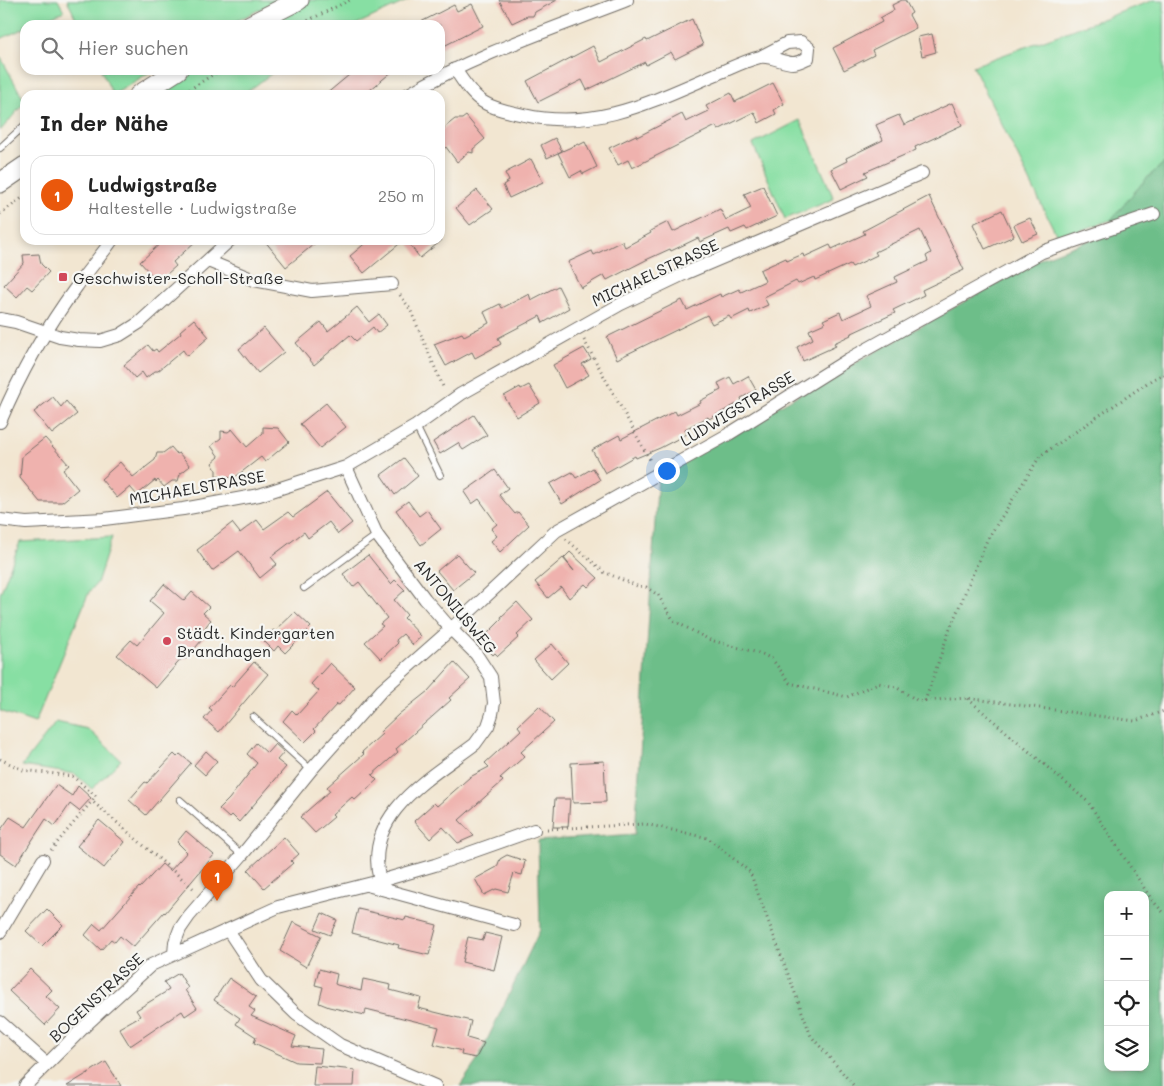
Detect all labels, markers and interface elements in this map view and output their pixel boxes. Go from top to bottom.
search box [20,20,445,75]
icon: search [38,34,66,62]
text: Hier suchen [78,35,189,60]
text: In der Nähe [40,109,168,136]
text: Ludwigstraße [88,172,217,197]
text: 1 [53,185,61,206]
text: 250 m [378,185,424,206]
text: Haltestelle · Ludwigstraße [88,197,297,218]
street label: MICHAELSTRASSE [588,233,722,311]
place label: Geschwister-Scholl-Straße [73,267,284,288]
marker: Geschwister-Scholl-Straße [57,271,69,283]
street label: LUDWIGSTRASSE [676,366,798,450]
your location [654,458,680,484]
street label: MICHAELSTRASSE [127,465,267,509]
street label: ANTONIUSWEG [410,554,502,658]
place label: Städt. Kindergarten Brandhagen [177,622,335,661]
marker: Städt. Kindergarten Brandhagen [161,635,173,647]
pin: 1 [201,860,233,901]
map controls [1104,891,1149,1071]
button: + [1104,891,1149,936]
button: − [1104,936,1149,981]
street label: BOGENSTRASSE [44,948,148,1046]
button: locate [1104,981,1149,1026]
button: layers [1104,1026,1149,1071]

